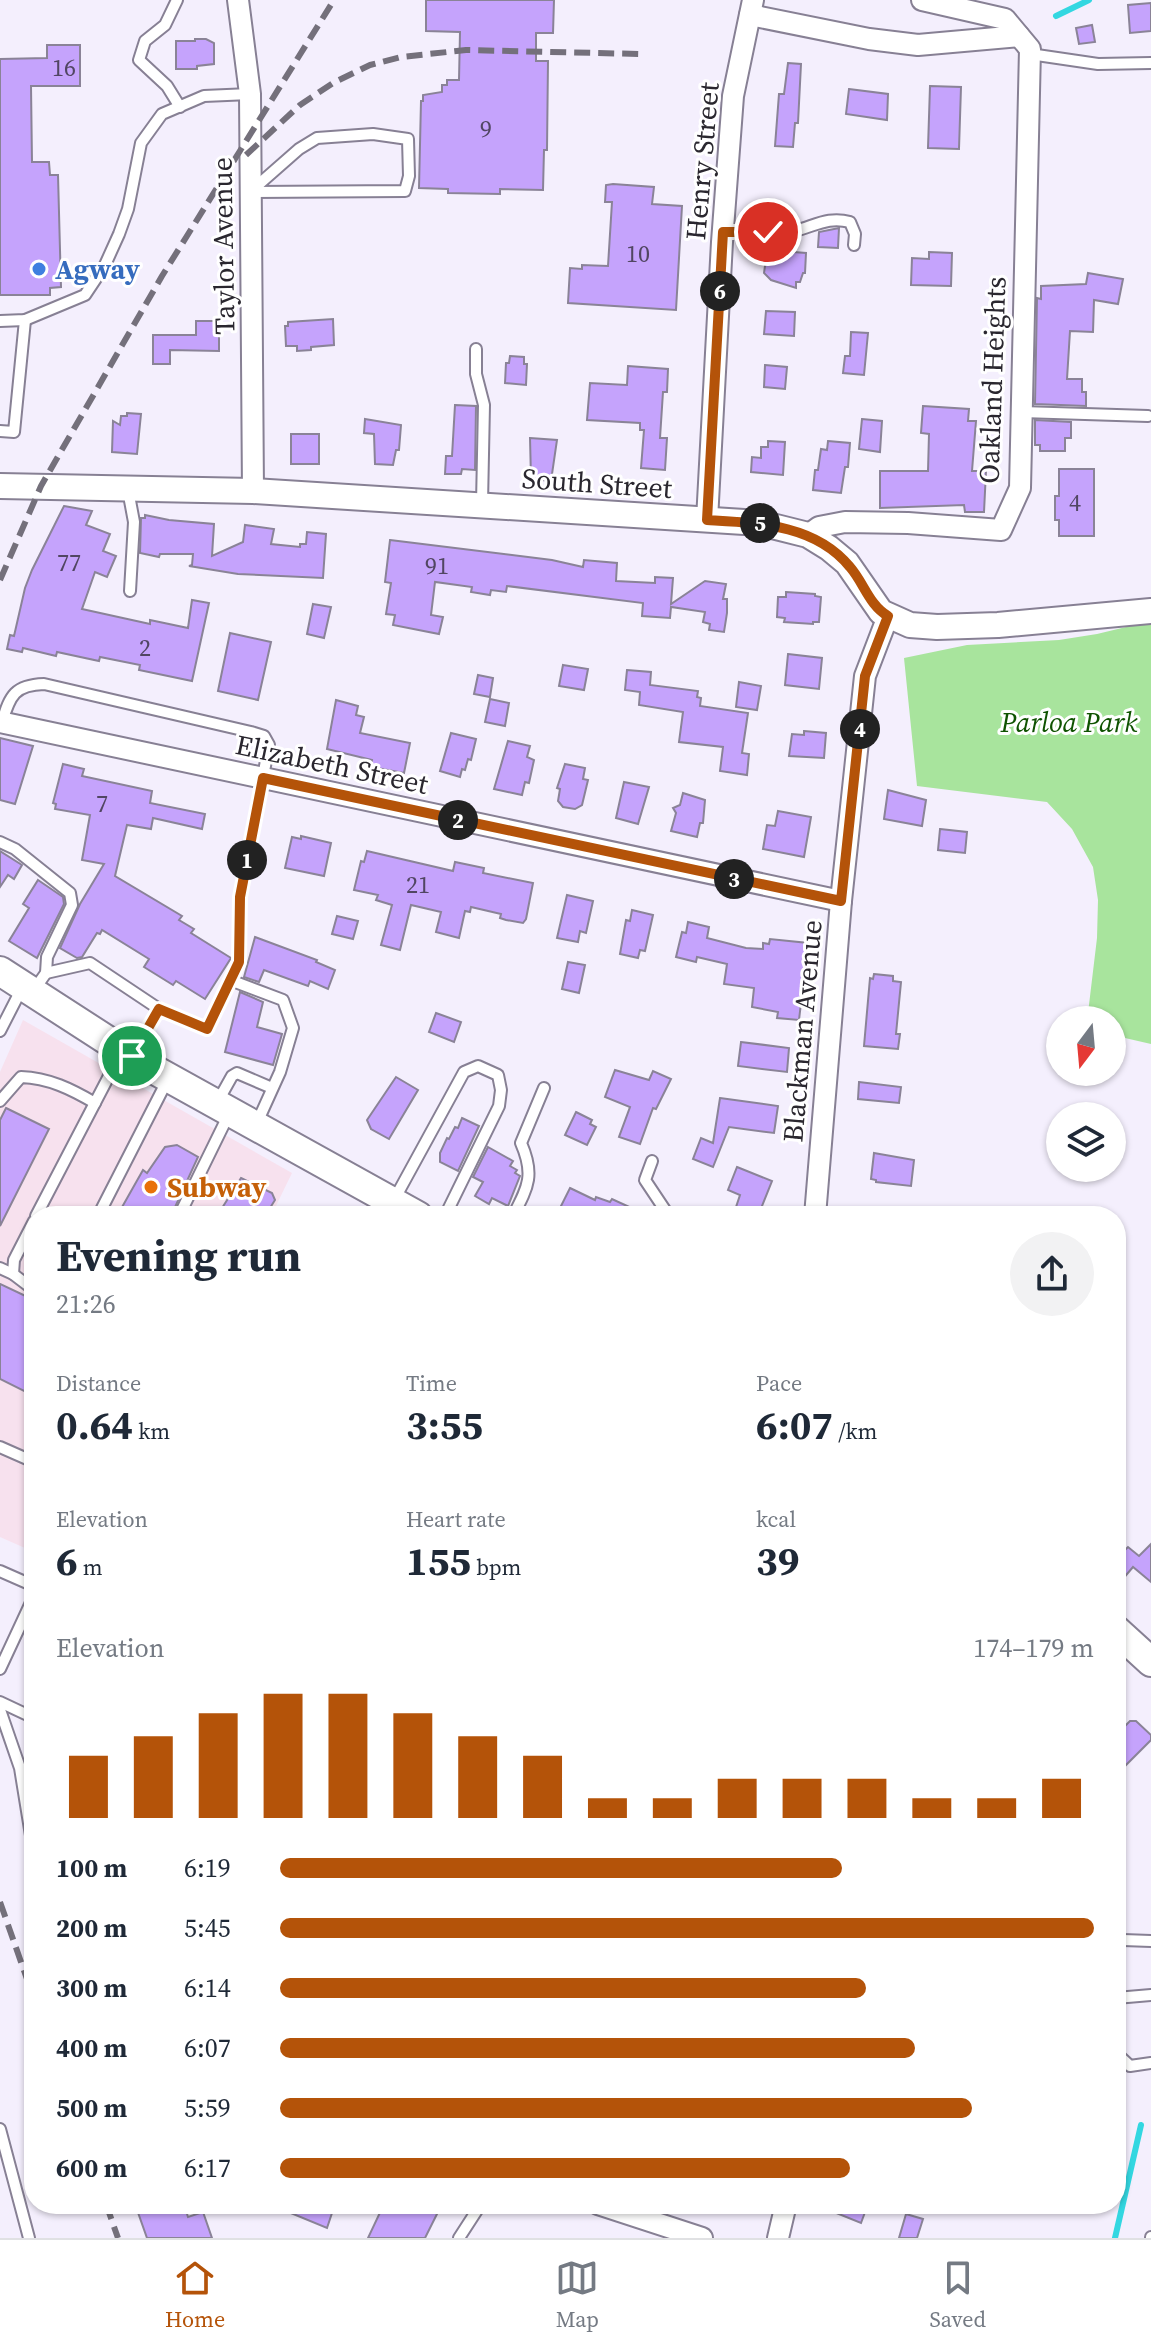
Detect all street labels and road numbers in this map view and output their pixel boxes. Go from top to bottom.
street label: Henry Street [676,80,728,241]
street label: Taylor Avenue [202,157,244,335]
street label: Oakland Heights [969,276,1015,484]
street label: South Street [521,459,674,507]
street label: Elizabeth Street [232,725,433,803]
street label: Blackman Avenue [773,918,831,1144]

